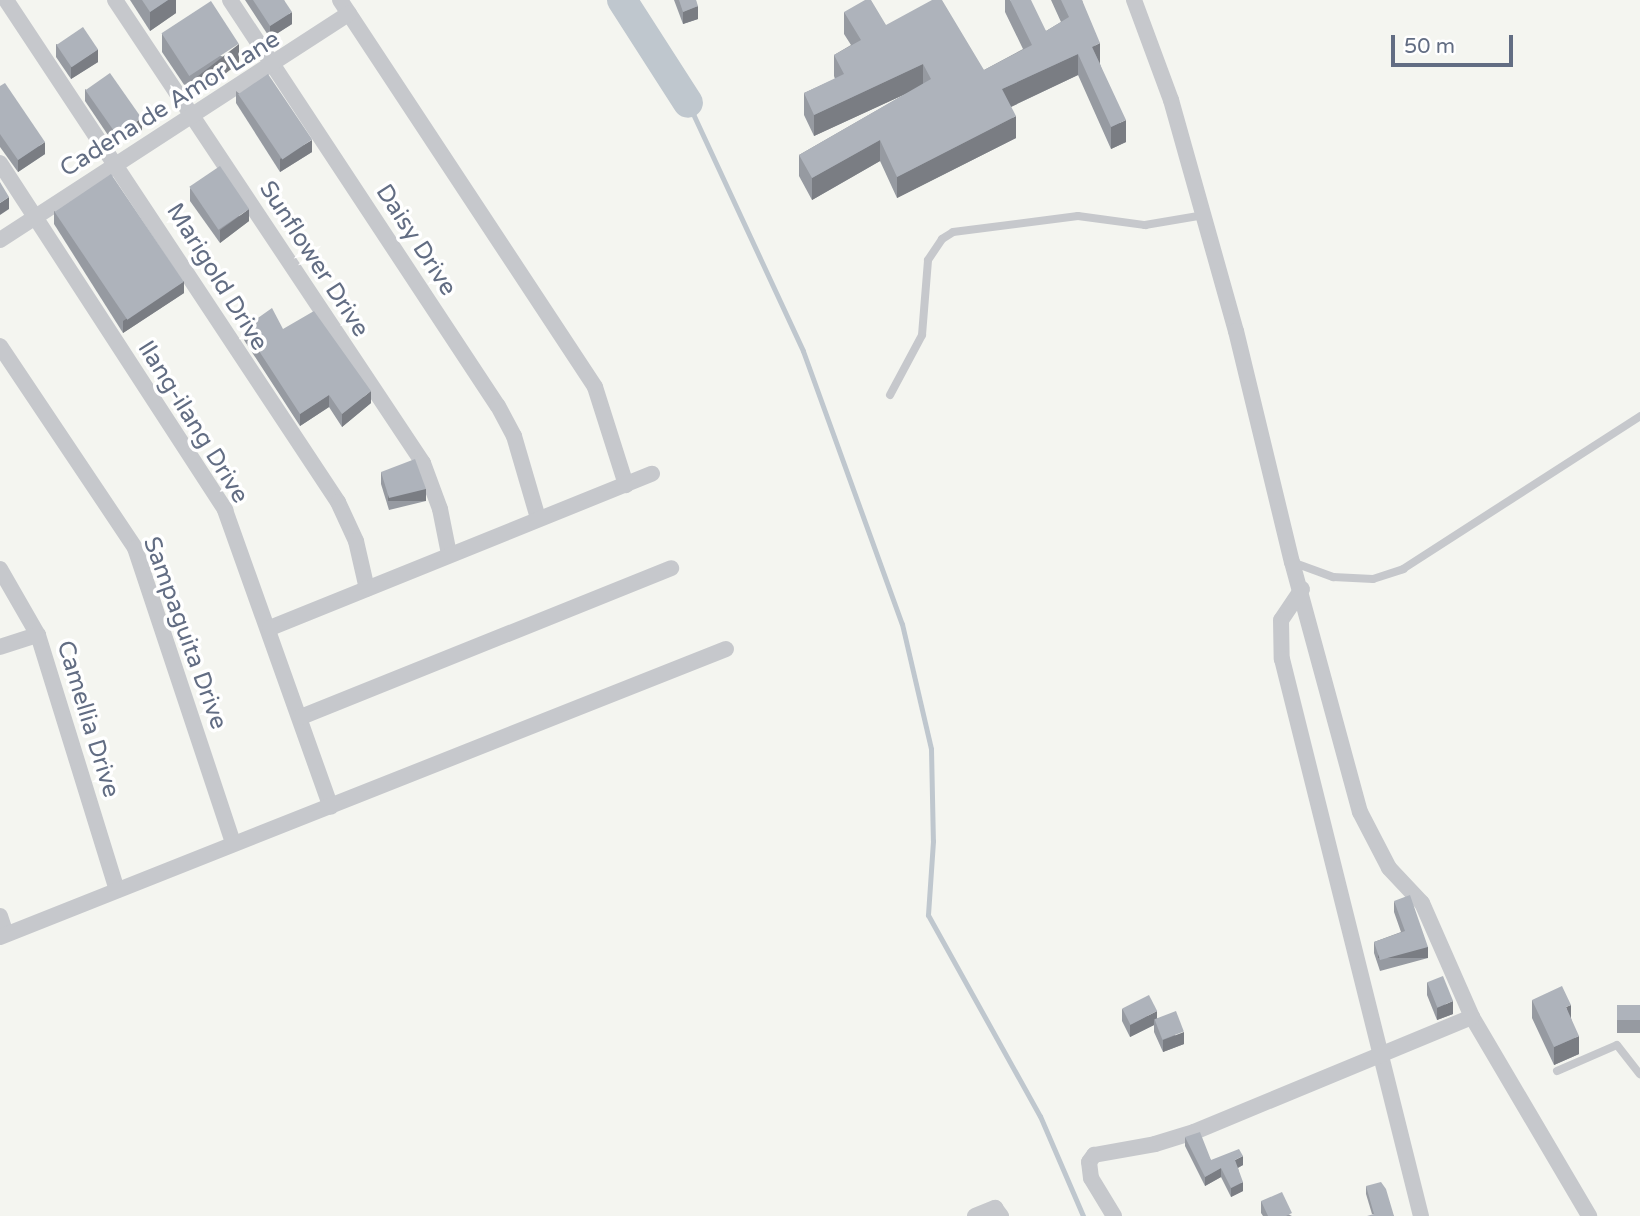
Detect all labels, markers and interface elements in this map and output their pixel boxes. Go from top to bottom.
scale bar [1395,21,1518,65]
street label: Cadena de Amor Lane [55,25,285,183]
text: 50 m [1404,34,1455,59]
street label: Sunflower Drive [253,176,375,342]
street label: Daisy Drive [369,179,463,301]
street label: Marigold Drive [160,198,274,356]
street label: Ilang-ilang Drive [131,335,255,509]
street label: Sampaguita Drive [137,533,233,733]
street label: Camellia Drive [50,637,126,801]

